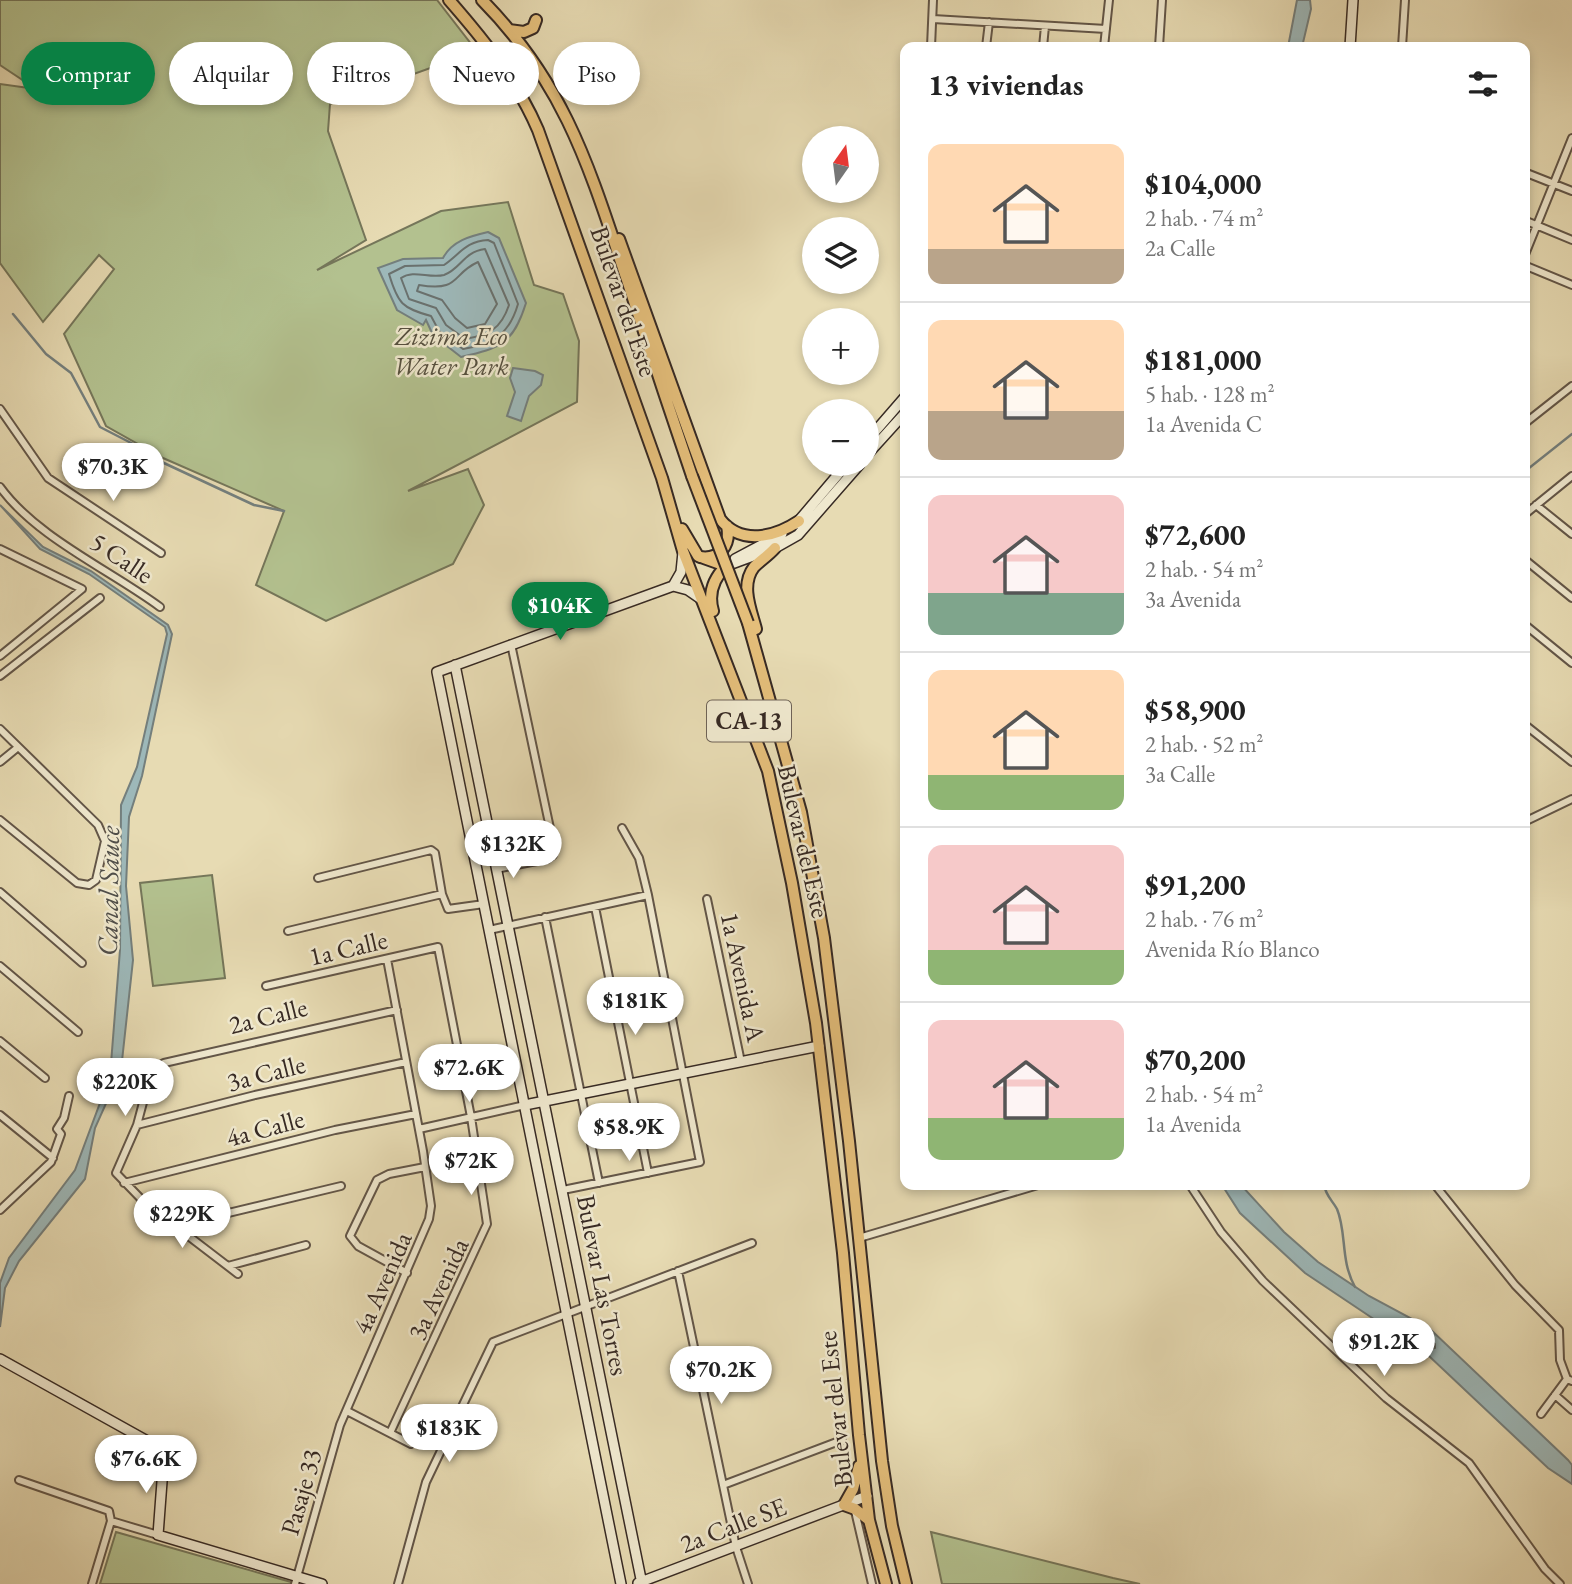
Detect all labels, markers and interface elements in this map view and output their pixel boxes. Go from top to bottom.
chip: Comprar [21,42,155,105]
chip: Alquilar [169,42,293,105]
chip: Filtros [307,42,415,105]
chip: Nuevo [429,42,539,105]
chip: Piso [553,42,640,105]
text: 13 viviendas [928,65,1084,104]
icon: filters [1464,65,1502,103]
north arrow [802,126,878,203]
map controls [802,126,879,476]
text: $104,000 [1145,164,1261,203]
icon: home [984,172,1068,256]
text: 2 hab. · 74 m² [1145,203,1264,233]
button: layers [802,217,879,294]
street label: Bulevar del Este [582,221,666,381]
text: 2a Calle [1145,233,1215,263]
button: + [802,308,879,385]
park label: Zizima Eco Water Park [393,319,509,383]
text: $181,000 [1145,340,1261,379]
icon: home [984,348,1068,432]
text: 5 hab. · 128 m² [1145,379,1275,409]
button: − [802,399,879,476]
text: 1a Avenida C [1145,409,1262,439]
pin: $70.3K [56,444,170,503]
text: $70.3K [78,451,148,481]
text: $72,600 [1145,515,1246,554]
icon: home [984,523,1068,607]
street label: 5 Calle [84,525,160,591]
text: 2 hab. · 54 m² [1145,554,1264,584]
pin: $104K [511,582,609,642]
text: 3a Avenida [1145,584,1241,614]
text: $104K [528,590,592,620]
text: $58,900 [1145,690,1246,729]
icon: home [984,698,1068,782]
road number: CA-13 [707,700,791,742]
text: 2 hab. · 52 m² [1145,729,1264,759]
text: 3a Calle [1145,759,1215,789]
street label: Bulevar del Este [770,761,838,921]
pin: $132K [464,820,562,880]
water label: Canal Sauce [89,825,127,957]
text: $132K [481,828,545,858]
text: $91,200 [1145,865,1246,904]
icon: home [984,873,1068,957]
text: 2 hab. · 76 m² [1145,904,1264,934]
street label: 1a Avenida A [713,909,774,1046]
street label: 1a Calle [305,922,391,974]
text: Avenida Río Blanco [1145,934,1320,964]
pin: $181K [586,978,684,1037]
text: $181K [603,985,667,1015]
street label: 2a Calle [225,990,311,1042]
text: $70,200 [1145,1040,1246,1079]
pin: $72.6K [412,1044,526,1104]
street label: 3a Calle [223,1047,309,1099]
icon: home [984,1048,1068,1132]
text: $72.6K [434,1052,504,1082]
pin: $220K [76,1058,174,1118]
text: $220K [93,1066,157,1096]
text: 2 hab. · 54 m² [1145,1079,1264,1109]
street label: 4a Calle [222,1101,308,1155]
pin: $58.9K [572,1104,686,1163]
text: 1a Avenida [1145,1109,1241,1139]
text: $58.9K [594,1111,664,1141]
pin: $72K [430,1138,512,1197]
text: $72K [445,1145,497,1175]
pin: $229K [133,1190,231,1250]
street label: Bulevar Las Torres [569,1192,637,1378]
text: $229K [150,1198,214,1228]
street label: 4a Avenida [344,1226,420,1340]
street label: 3a Avenida [400,1232,477,1345]
pin: $91.2K [1327,1318,1441,1378]
text: $91.2K [1349,1326,1419,1356]
street label: Bulevar del Este [810,1329,860,1489]
pin: $70.2K [664,1346,778,1406]
text: $70.2K [686,1354,756,1384]
pin: $183K [400,1404,498,1464]
text: $183K [417,1412,481,1442]
pin: $76.6K [89,1436,203,1495]
text: $76.6K [111,1443,181,1473]
street label: Pasaje 33 [273,1445,329,1539]
street label: 2a Calle SE [675,1489,791,1561]

